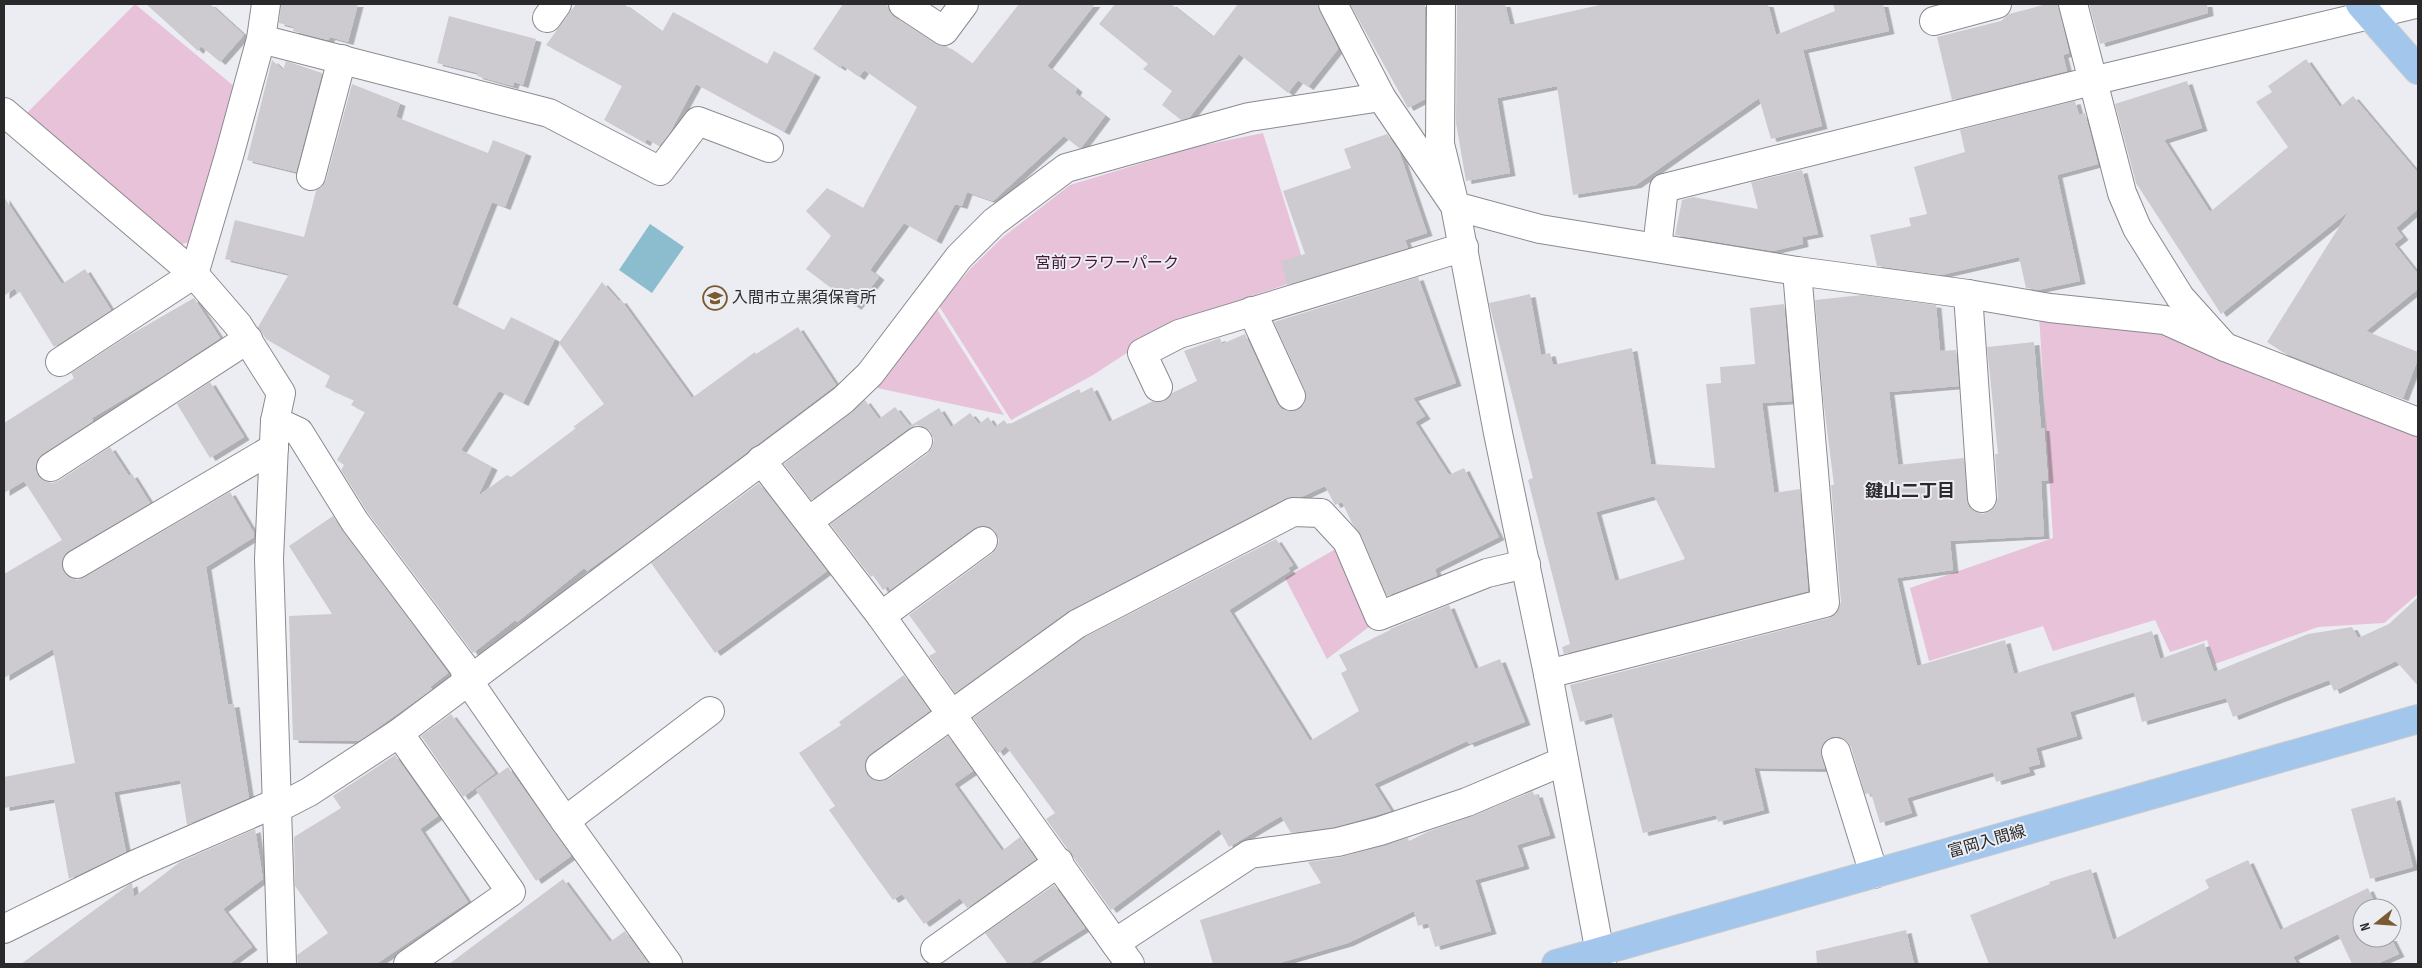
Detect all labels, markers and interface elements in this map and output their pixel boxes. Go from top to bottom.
park label: 宮前フラワーパーク [1035,254,1179,273]
school or university icon: 入間市立黒須保育所 [702,285,728,311]
place label: 入間市立黒須保育所 [732,289,876,308]
district label: 鍵山二丁目 [1865,481,1955,502]
street label: 富岡入間線 [1946,822,2028,862]
north arrow [2352,898,2402,948]
text: N [2356,921,2374,933]

